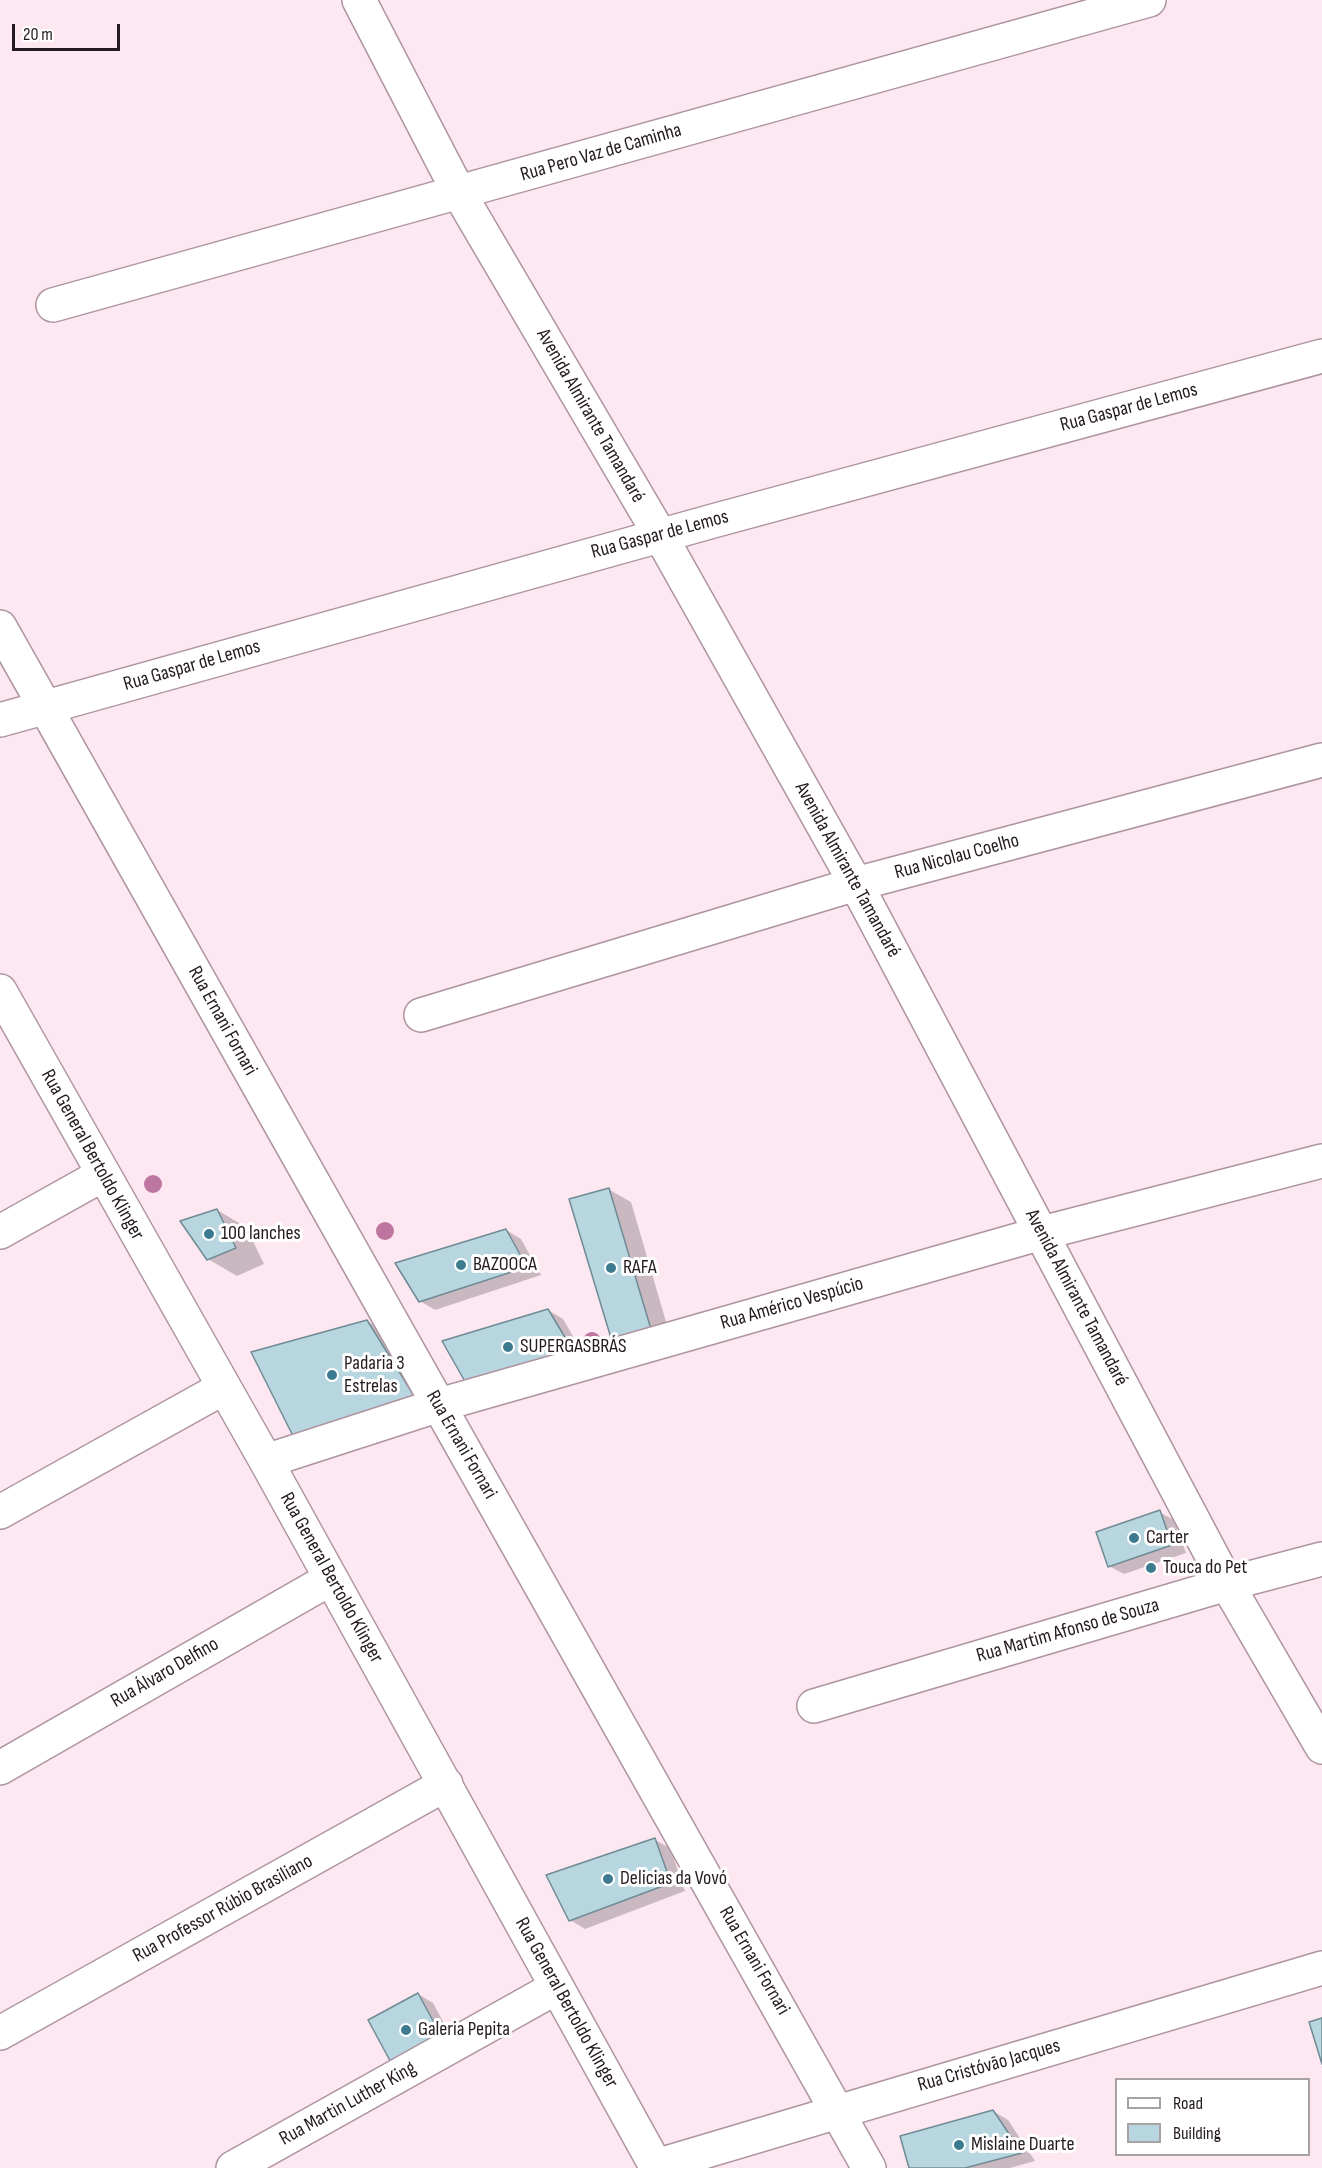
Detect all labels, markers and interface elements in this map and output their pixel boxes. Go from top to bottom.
scale bar [15,12,123,50]
text: 20 m [23,24,53,45]
street label: Rua Pero Vaz de Caminha [518,119,684,187]
street label: Avenida Almirante Tamandaré [530,325,650,507]
street label: Rua Gaspar de Lemos [1058,378,1200,438]
street label: Rua Gaspar de Lemos [589,505,731,565]
street label: Rua Gaspar de Lemos [121,635,263,697]
street label: Avenida Almirante Tamandaré [789,778,905,962]
street label: Rua Nicolau Coelho [892,829,1022,885]
street label: Rua Ernani Fornari [182,962,262,1080]
street label: Rua General Bertoldo Klinger [35,1066,149,1244]
street label: Avenida Almirante Tamandaré [1019,1206,1133,1390]
place label: 100 lanches [221,1222,301,1246]
marker: 100 lanches [202,1227,216,1241]
place label: BAZOOCA [473,1253,537,1277]
place label: RAFA [623,1256,657,1280]
marker: BAZOOCA [454,1258,468,1272]
marker: RAFA [604,1261,618,1275]
street label: Rua Américo Vespúcio [718,1272,866,1336]
place label: SUPERGASBRÁS [520,1335,626,1359]
marker: SUPERGASBRÁS [501,1340,515,1354]
place label: Padaria 3 Estrelas [344,1352,405,1399]
marker: Padaria 3 Estrelas [325,1368,339,1382]
street label: Rua Ernani Fornari [420,1387,502,1503]
street label: Rua General Bertoldo Klinger [274,1489,388,1667]
place label: Carter [1146,1526,1189,1550]
marker: Carter [1127,1531,1141,1545]
place label: Touca do Pet [1163,1556,1247,1580]
marker: Touca do Pet [1144,1561,1158,1575]
street label: Rua Martim Afonso de Souza [974,1593,1162,1669]
street label: Rua Álvaro Delfino [107,1633,223,1713]
street label: Rua Professor Rúbio Brasiliano [129,1850,317,1968]
place label: Delicias da Vovó [620,1867,727,1891]
marker: Delicias da Vovó [601,1872,615,1886]
street label: Rua Ernani Fornari [713,1903,795,2019]
street label: Rua General Bertoldo Klinger [509,1914,623,2092]
place label: Galeria Pepita [418,2018,510,2042]
marker: Galeria Pepita [399,2023,413,2037]
street label: Rua Cristóvão Jacques [915,2034,1063,2098]
street label: Rua Martin Luther King [276,2057,420,2151]
legend [1115,2078,1310,2156]
text: Road [1173,2093,1203,2114]
text: Building [1173,2123,1221,2144]
place label: Mislaine Duarte [971,2133,1075,2157]
marker: Mislaine Duarte [952,2138,966,2152]

